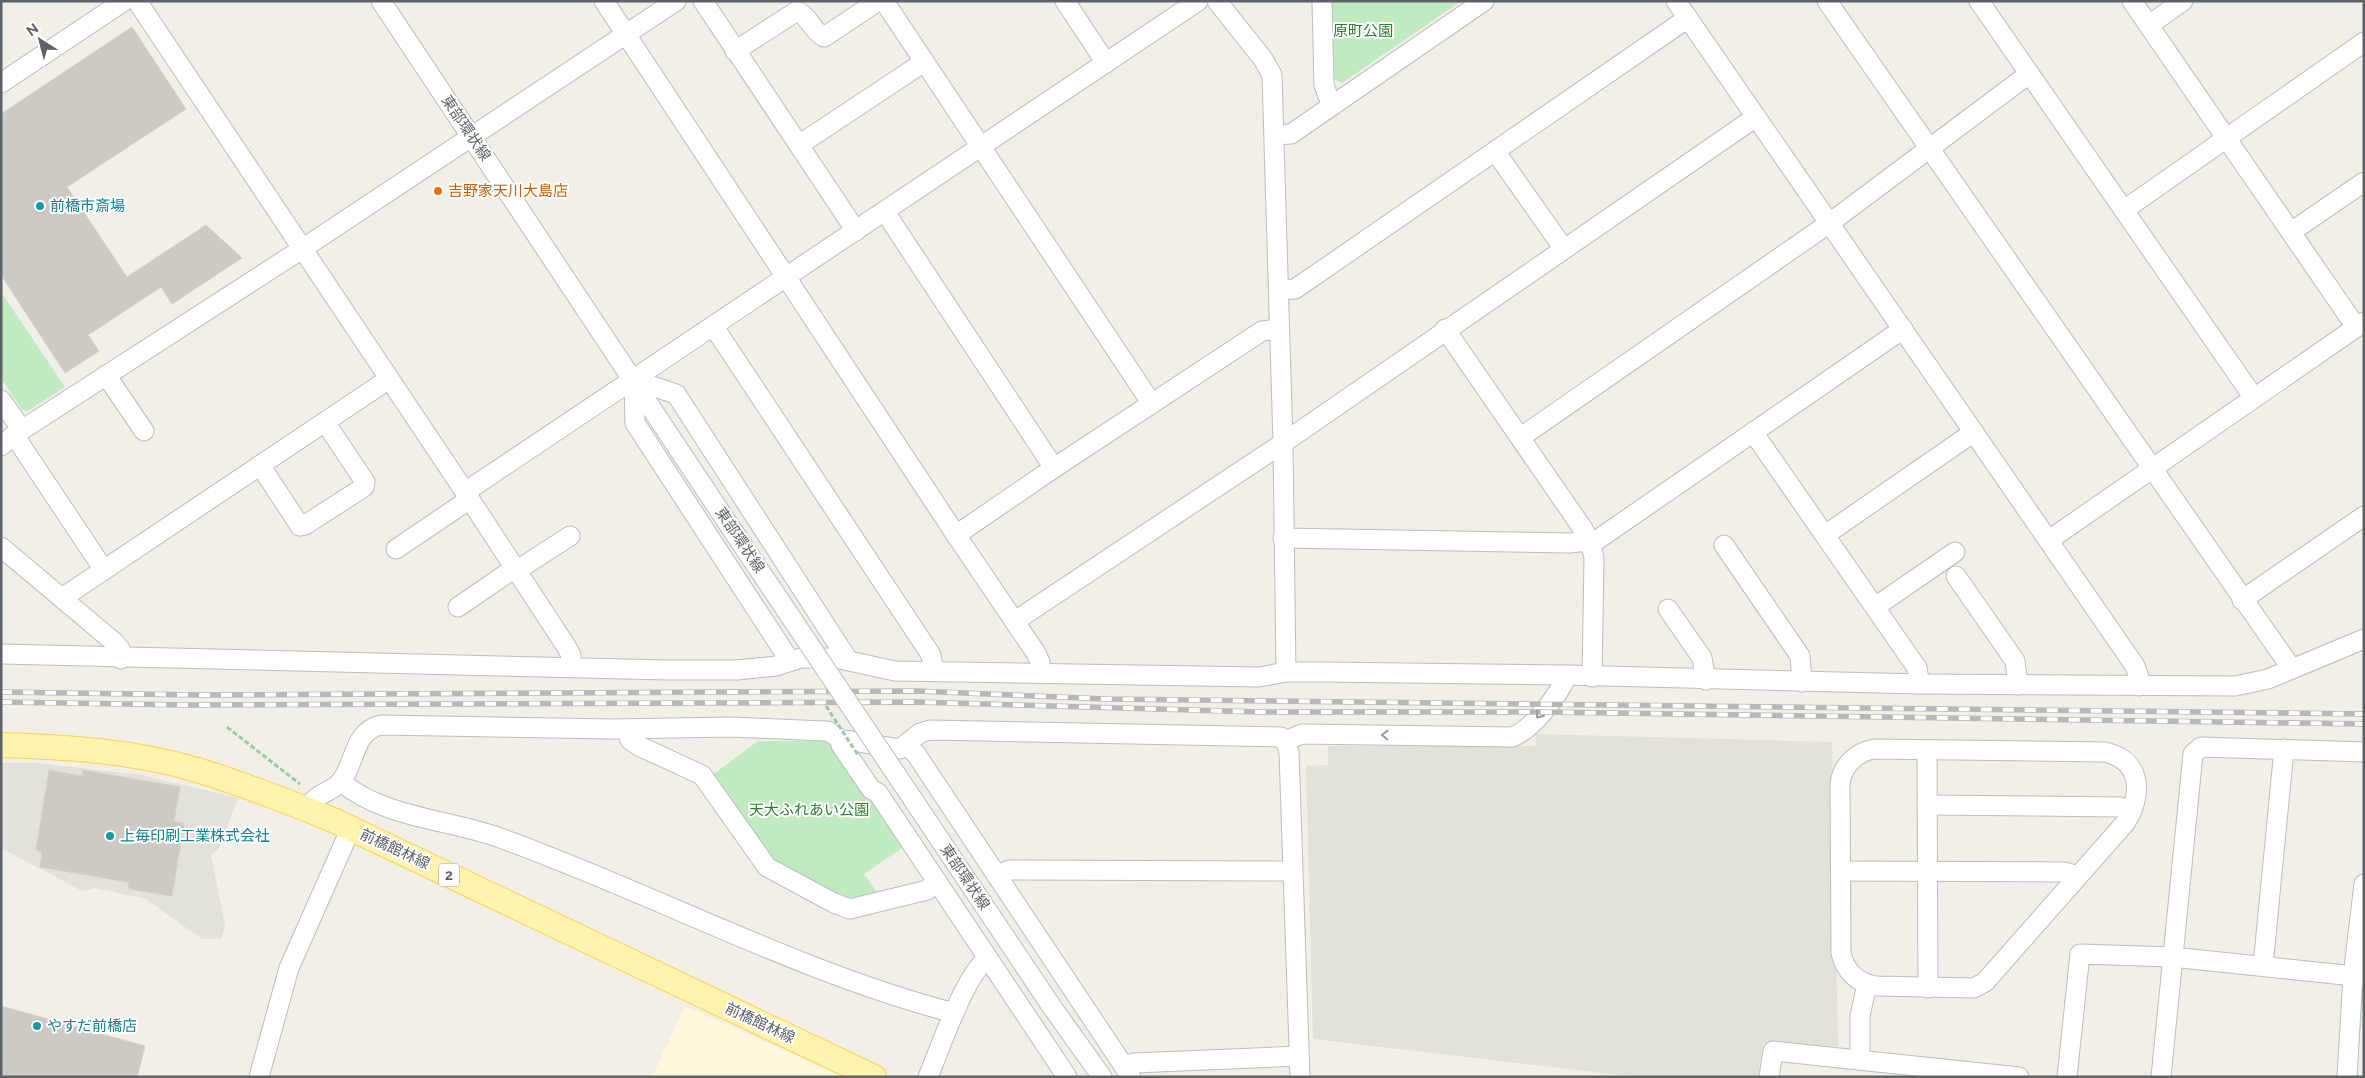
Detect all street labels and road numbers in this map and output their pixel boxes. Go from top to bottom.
street label: 東部環状線 [438,92,494,164]
street label: 東部環状線 [712,504,768,576]
street label: 前橋館林線 [357,825,433,873]
street label: 東部環状線 [937,841,993,913]
road number: 2 [439,864,459,886]
street label: 前橋館林線 [722,999,798,1047]

